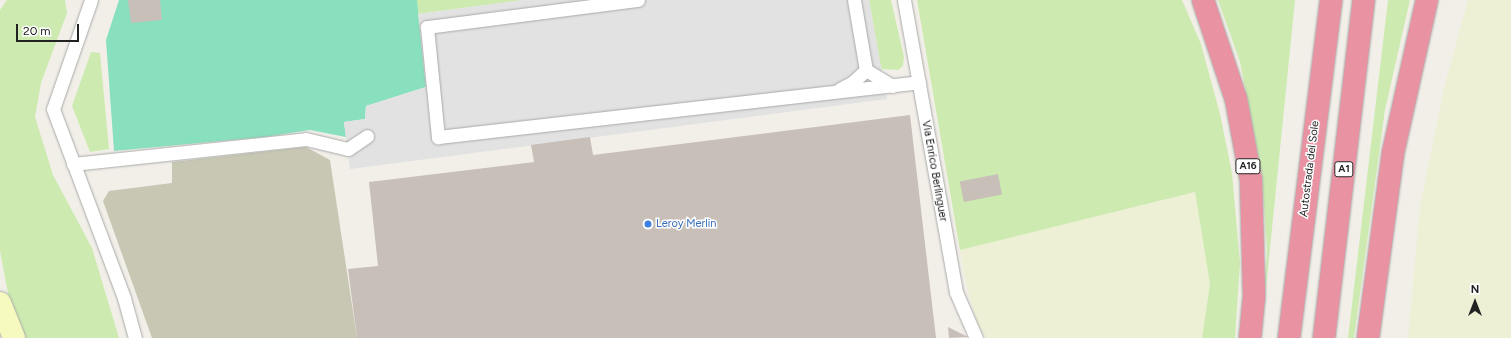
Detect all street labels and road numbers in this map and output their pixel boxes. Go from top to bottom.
street label: Via Enrico Berlinguer [919,119,949,223]
street label: Autostrada del Sole [1298,120,1322,218]
road number: A16 [1235,158,1261,174]
road number: A1 [1334,161,1354,177]

